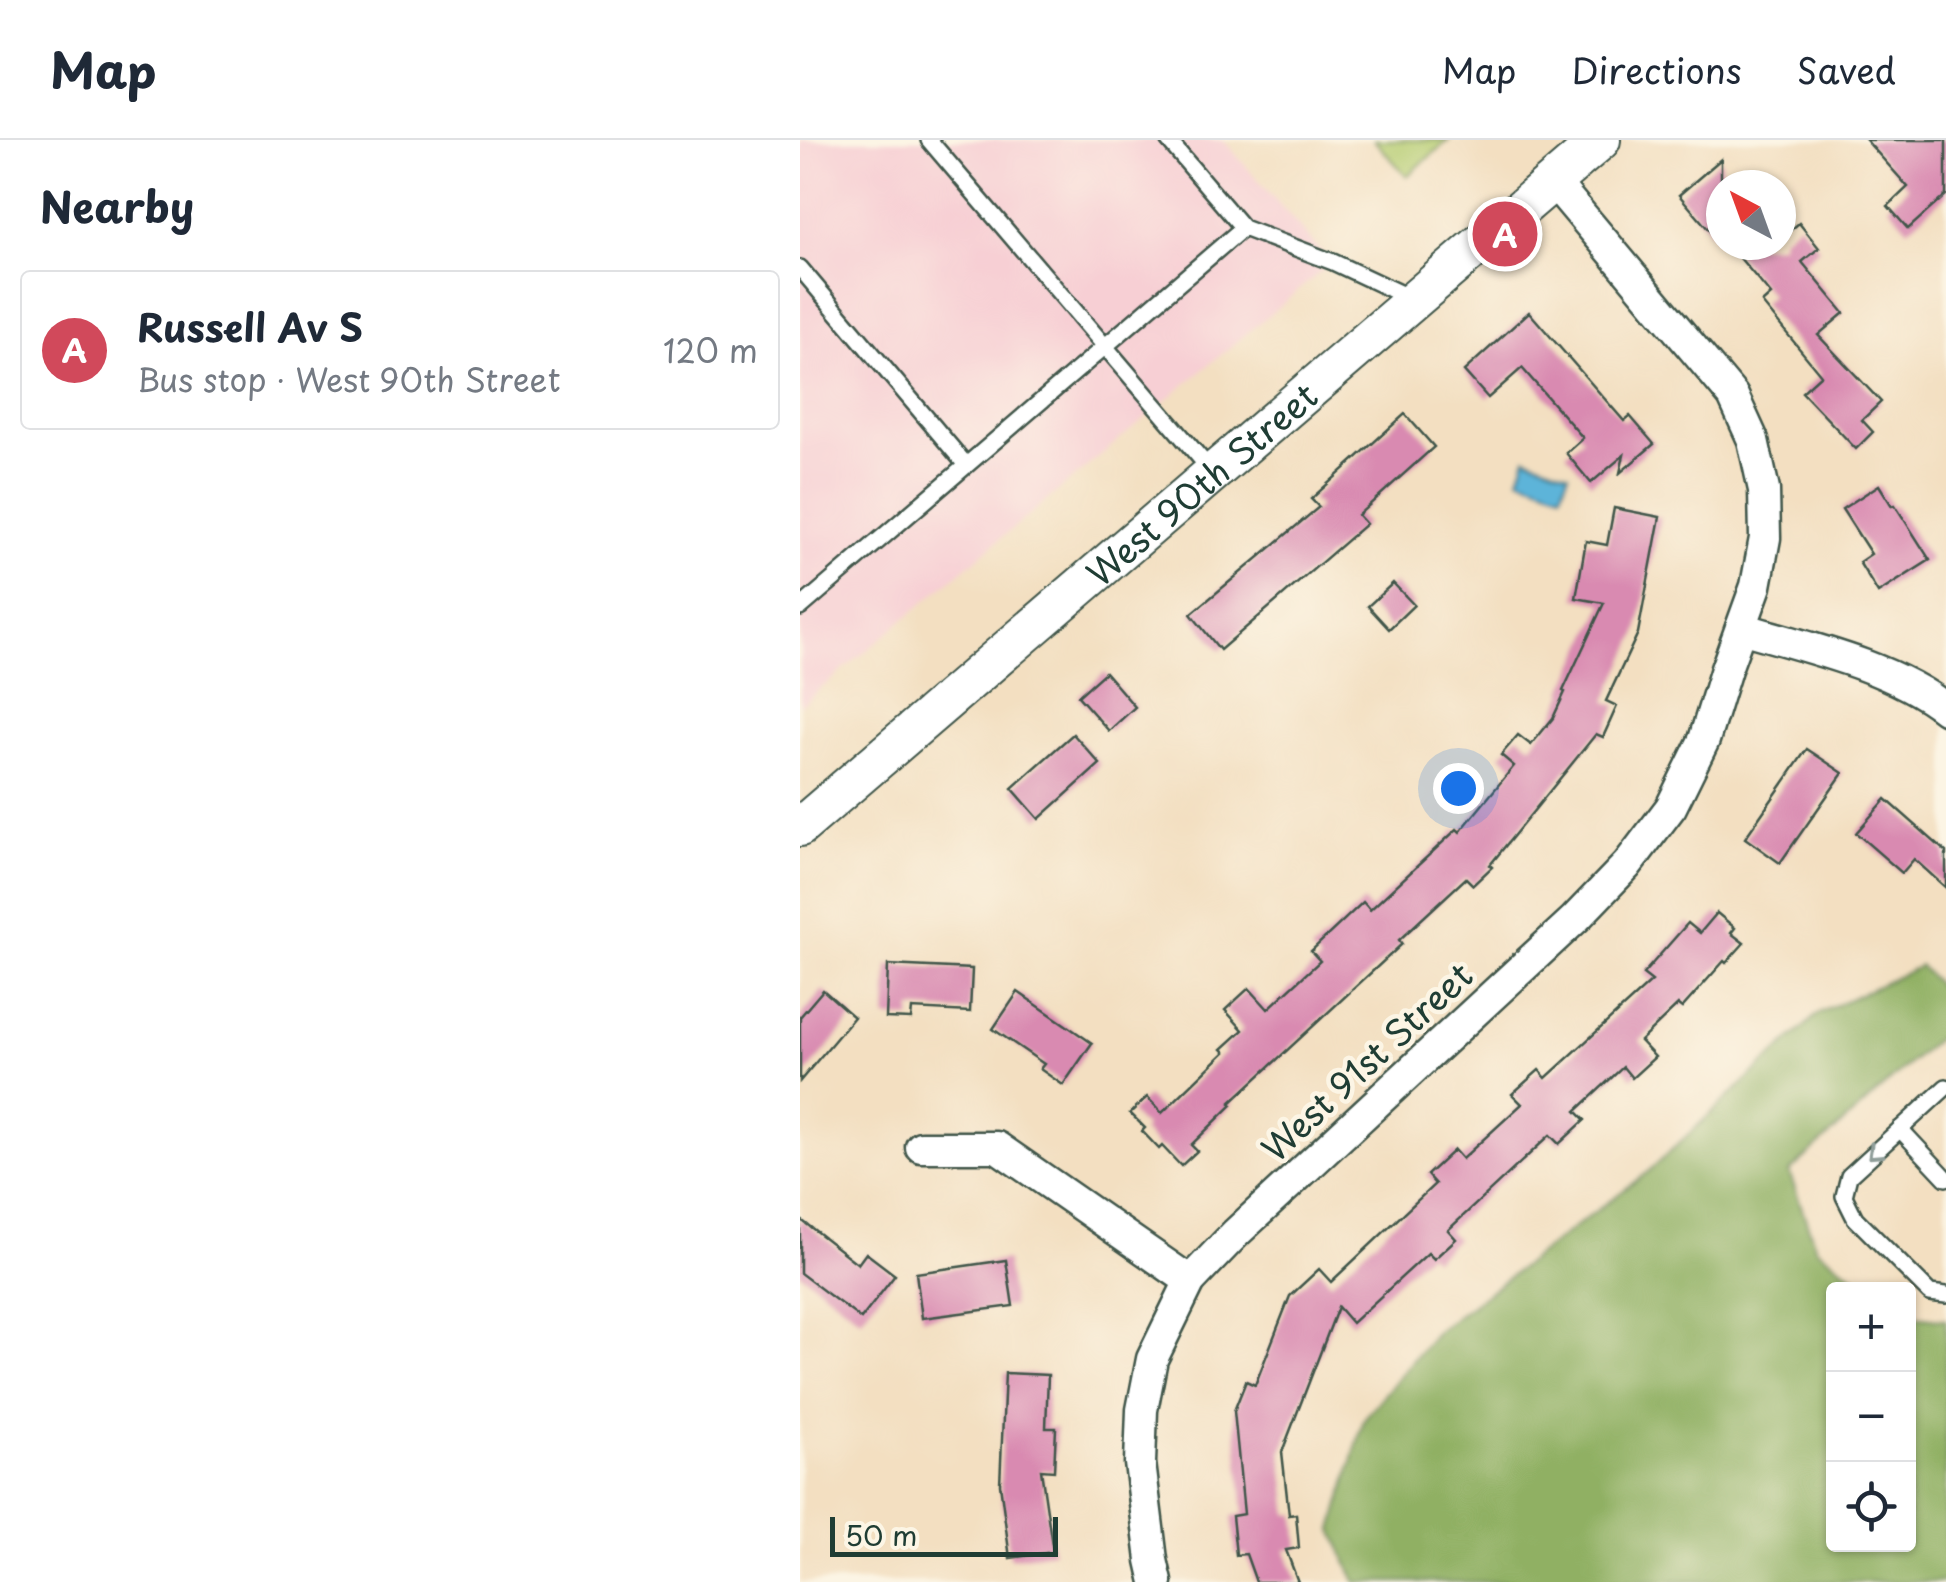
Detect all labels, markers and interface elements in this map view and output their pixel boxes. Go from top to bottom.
text: Map [50,33,156,105]
text: Map [1442,43,1516,96]
text: Directions [1571,43,1742,96]
text: Saved [1797,43,1896,96]
north arrow [1706,170,1796,260]
text: Nearby [40,174,194,237]
pin: A [1472,196,1538,272]
text: Russell Av S [137,298,363,355]
text: A [62,326,87,374]
text: 120 m [663,326,758,374]
text: Bus stop · West 90th Street [137,355,561,403]
street label: West 90th Street [1073,369,1328,598]
your location [1433,763,1484,814]
street label: West 91st Street [1248,949,1484,1173]
one-way arrow [1867,1141,1886,1159]
map controls [1826,1282,1916,1552]
button: + [1826,1282,1916,1372]
button: − [1826,1372,1916,1462]
button: locate [1826,1462,1916,1552]
scale bar [830,1512,1058,1556]
text: 50 m [845,1513,918,1556]

